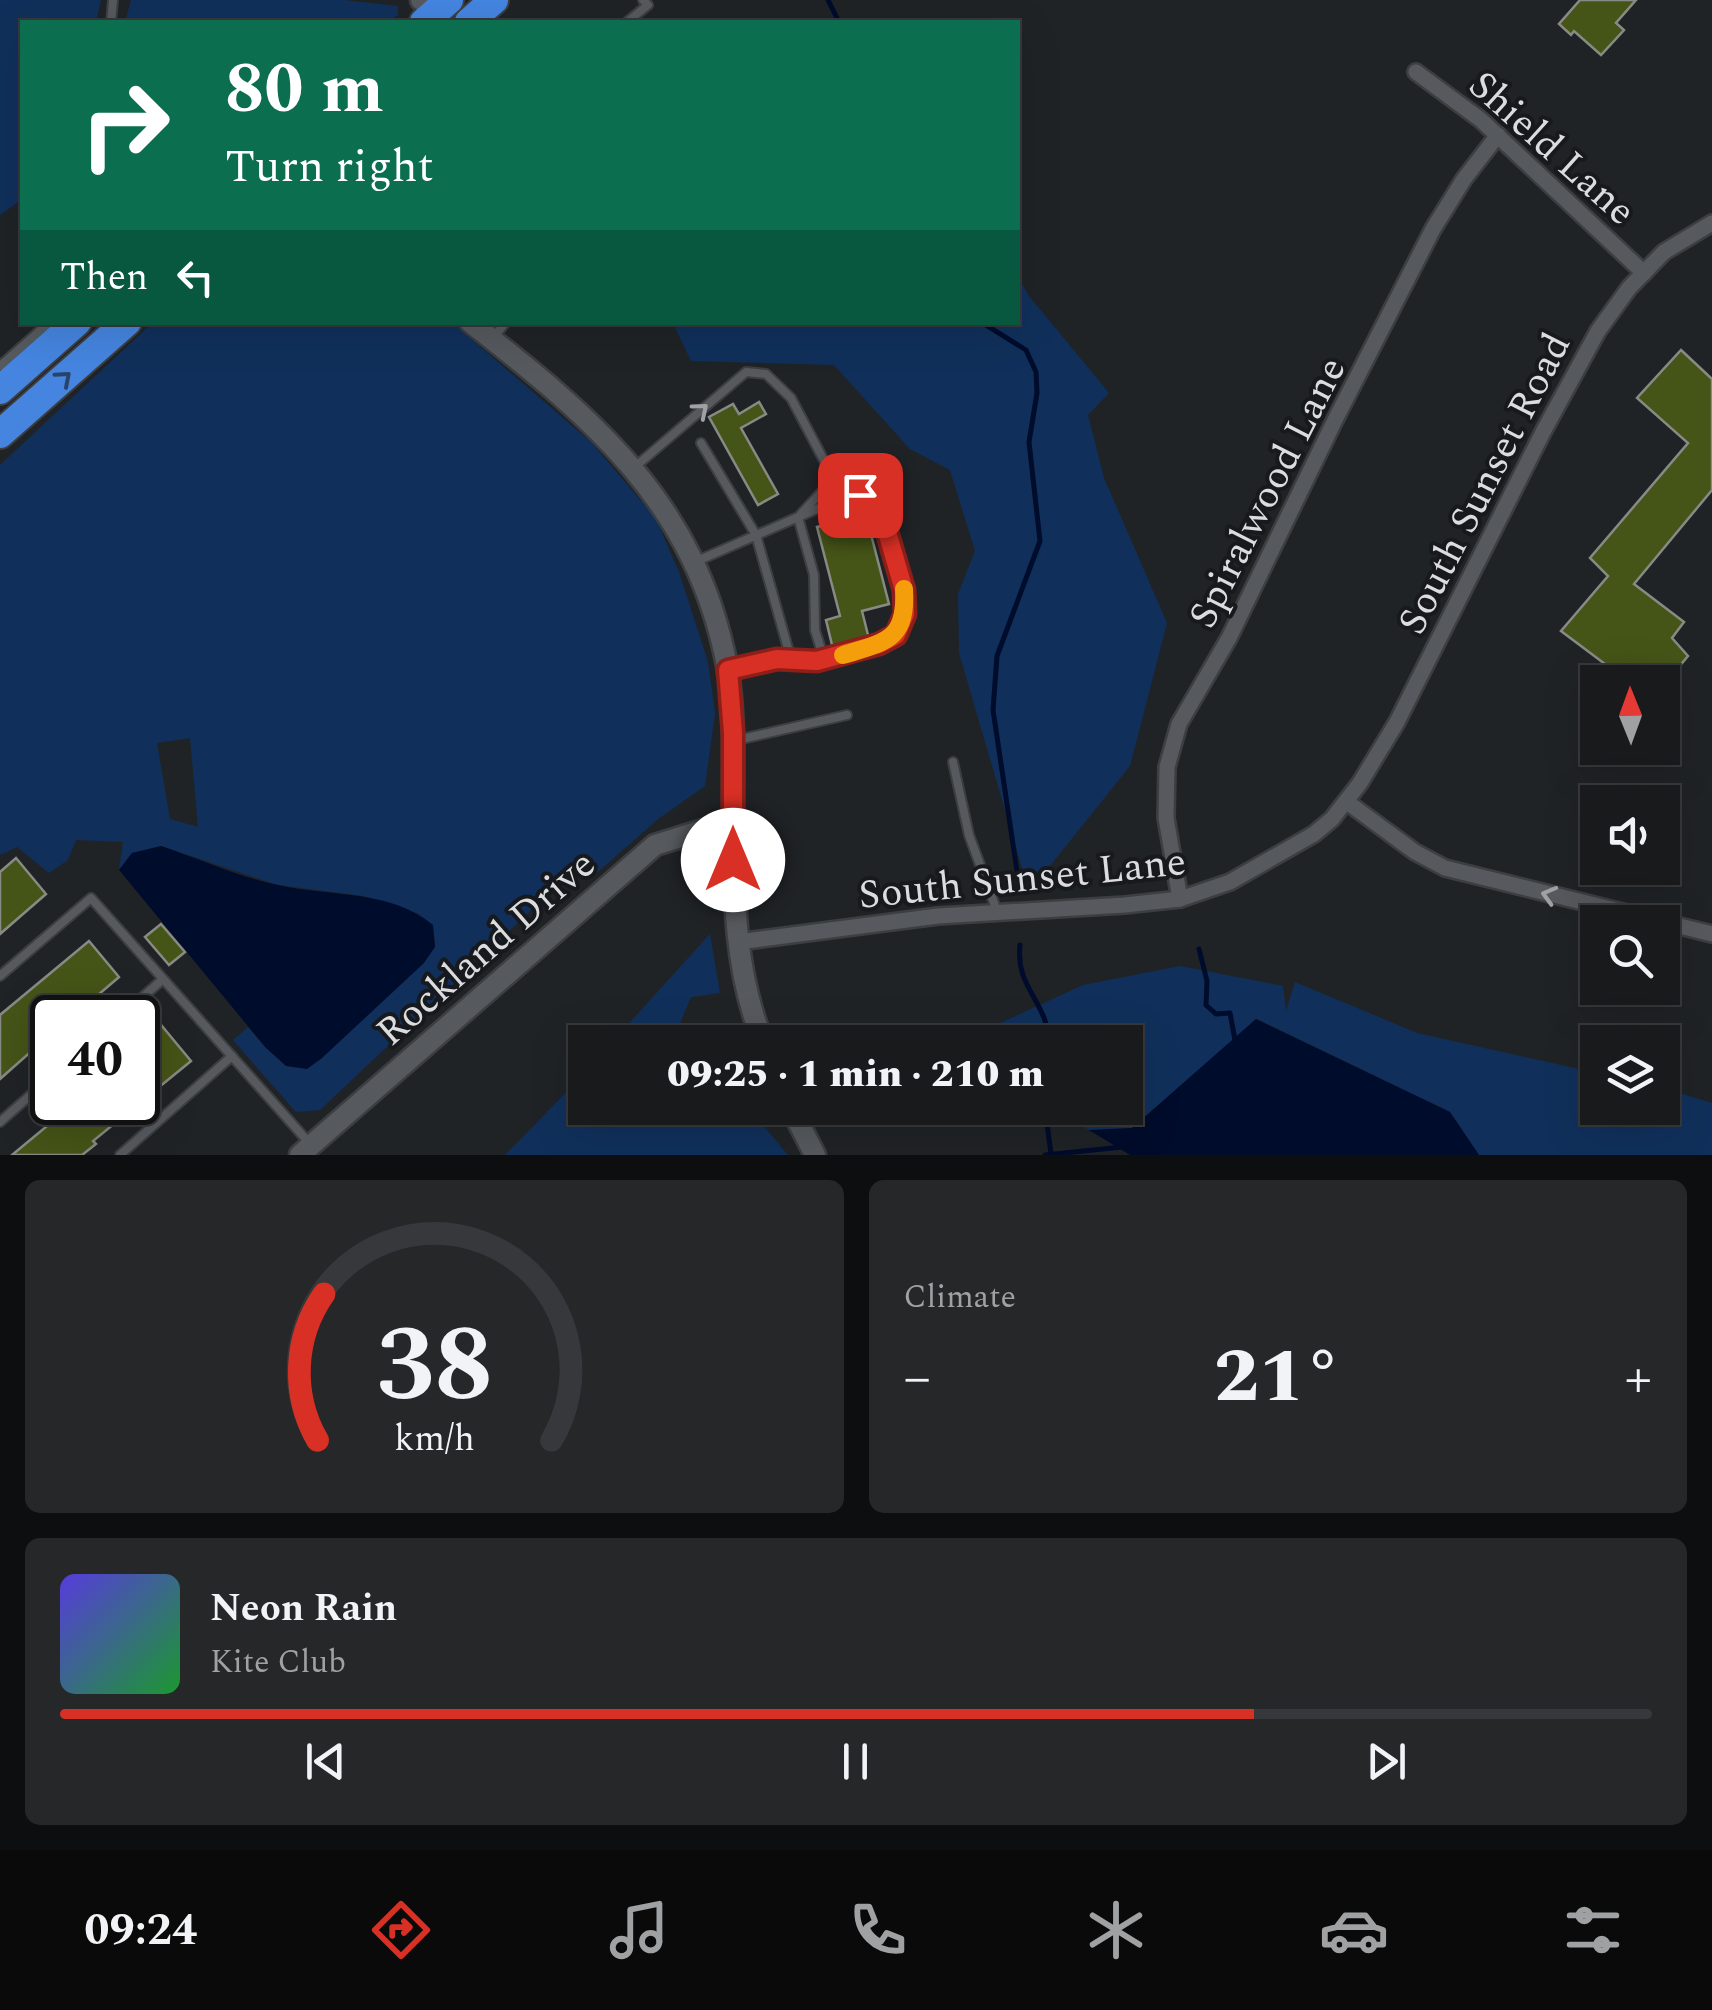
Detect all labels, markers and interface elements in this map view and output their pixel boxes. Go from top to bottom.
text: 80 m [225,37,384,143]
street label: Shield Lane [1454,57,1649,241]
icon: right [60,60,190,190]
text: Turn right [225,133,434,202]
text: Then [60,249,148,307]
icon: left [168,250,223,305]
street label: South Sunset Road [1383,323,1588,646]
street label: Spiralwood Lane [1174,347,1363,639]
one-way arrow [52,372,70,390]
one-way arrow [689,403,708,421]
pin [818,453,903,538]
icon: arrive [833,468,888,523]
north arrow [1580,665,1680,765]
map controls [1580,665,1680,1125]
button: sound [1580,785,1680,885]
position arrow [681,808,785,912]
street label: South Sunset Lane [856,832,1189,927]
street label: Rockland Drive [363,836,610,1062]
one-way arrow [1541,886,1558,907]
button: search [1580,905,1680,1005]
speed limit sign: 40 [30,995,160,1125]
button: layers [1580,1025,1680,1125]
text: 09:25 · 1 min · 210 m [667,1046,1044,1104]
text: Climate [904,1273,1016,1322]
text: 38 [376,1288,493,1446]
text: 21° [1214,1321,1342,1435]
text: − [904,1337,931,1420]
text: + [1624,1337,1652,1420]
text: km/h [394,1412,474,1467]
text: Neon Rain [210,1580,397,1638]
text: Kite Club [210,1638,346,1687]
icon: previous [298,1734,353,1789]
icon: pause [828,1734,883,1789]
icon: next [1359,1734,1414,1789]
icon: directions [366,1895,436,1965]
icon: music [604,1895,674,1965]
icon: phone [843,1895,913,1965]
icon: climate [1081,1895,1151,1965]
icon: car [1319,1895,1389,1965]
icon: filters [1558,1895,1628,1965]
text: 09:24 [84,1896,197,1965]

